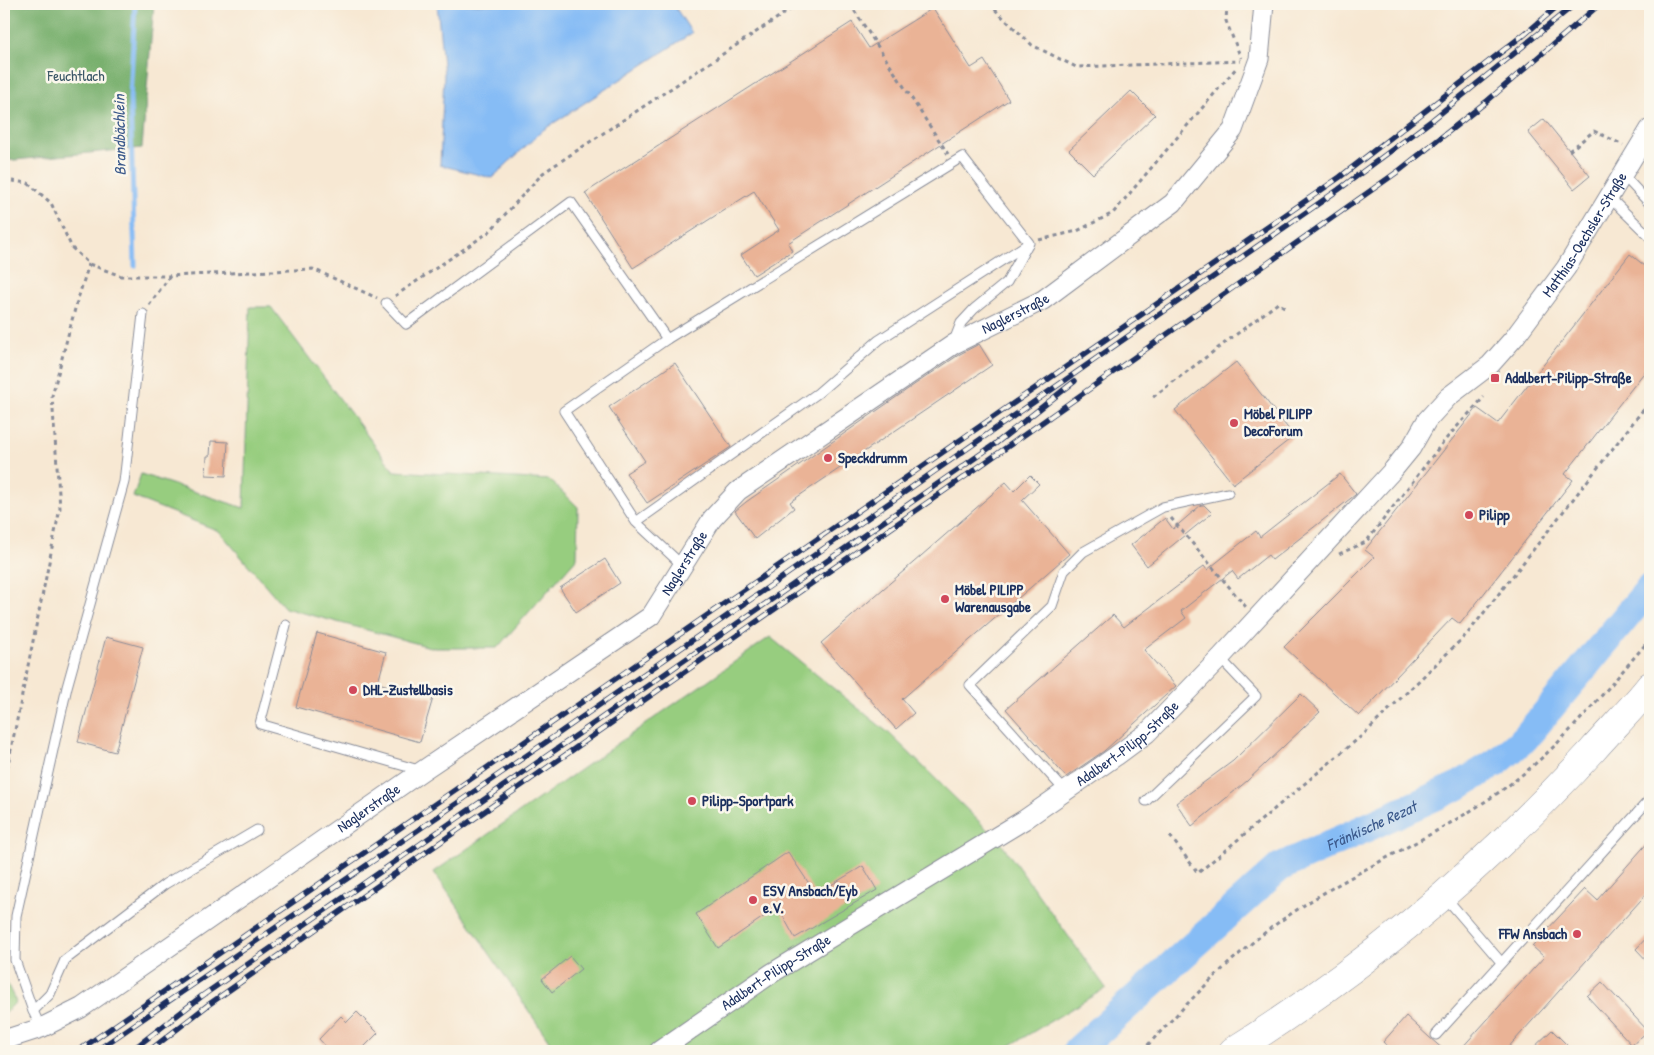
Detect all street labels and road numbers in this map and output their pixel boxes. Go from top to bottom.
street label: Matthias-Oechsler-Straße [1537,168,1632,301]
street label: Naglerstraße [978,288,1054,339]
street label: Naglerstraße [656,526,712,599]
street label: Adalbert-Pilipp-Straße [1071,695,1183,791]
street label: Naglerstraße [333,778,404,837]
street label: Adalbert-Pilipp-Straße [717,929,835,1015]

